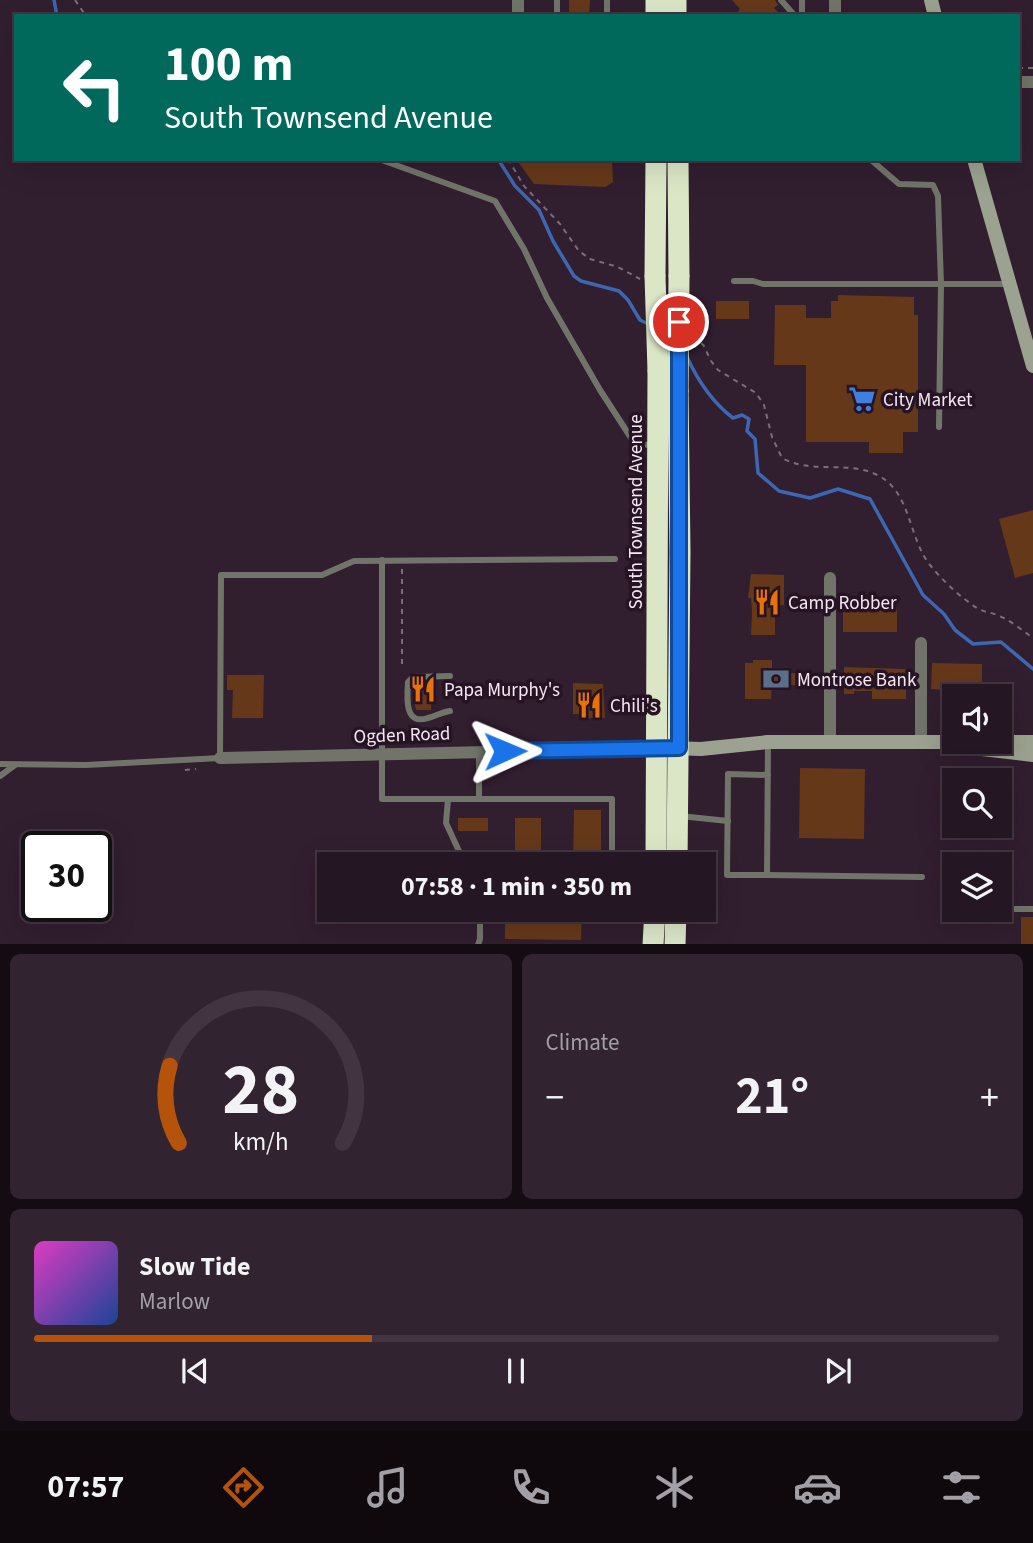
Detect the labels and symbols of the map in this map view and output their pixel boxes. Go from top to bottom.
pin [649,292,709,352]
supermarket icon: City Market [847,384,877,414]
place label: City Market [883,387,973,414]
street label: South Townsend Avenue [623,414,650,610]
restaurant icon: Camp Robber [752,587,782,617]
place label: Camp Robber [788,590,897,617]
bank icon: Montrose Bank [761,664,791,694]
place label: Montrose Bank [797,667,917,694]
restaurant icon: Papa Murphy's [408,674,438,704]
place label: Papa Murphy's [444,677,560,704]
restaurant icon: Chili's [574,690,604,720]
place label: Chili's [610,693,658,720]
position arrow [468,714,542,788]
street label: Ogden Road [353,720,451,751]
speed limit sign: 30 [21,831,112,922]

